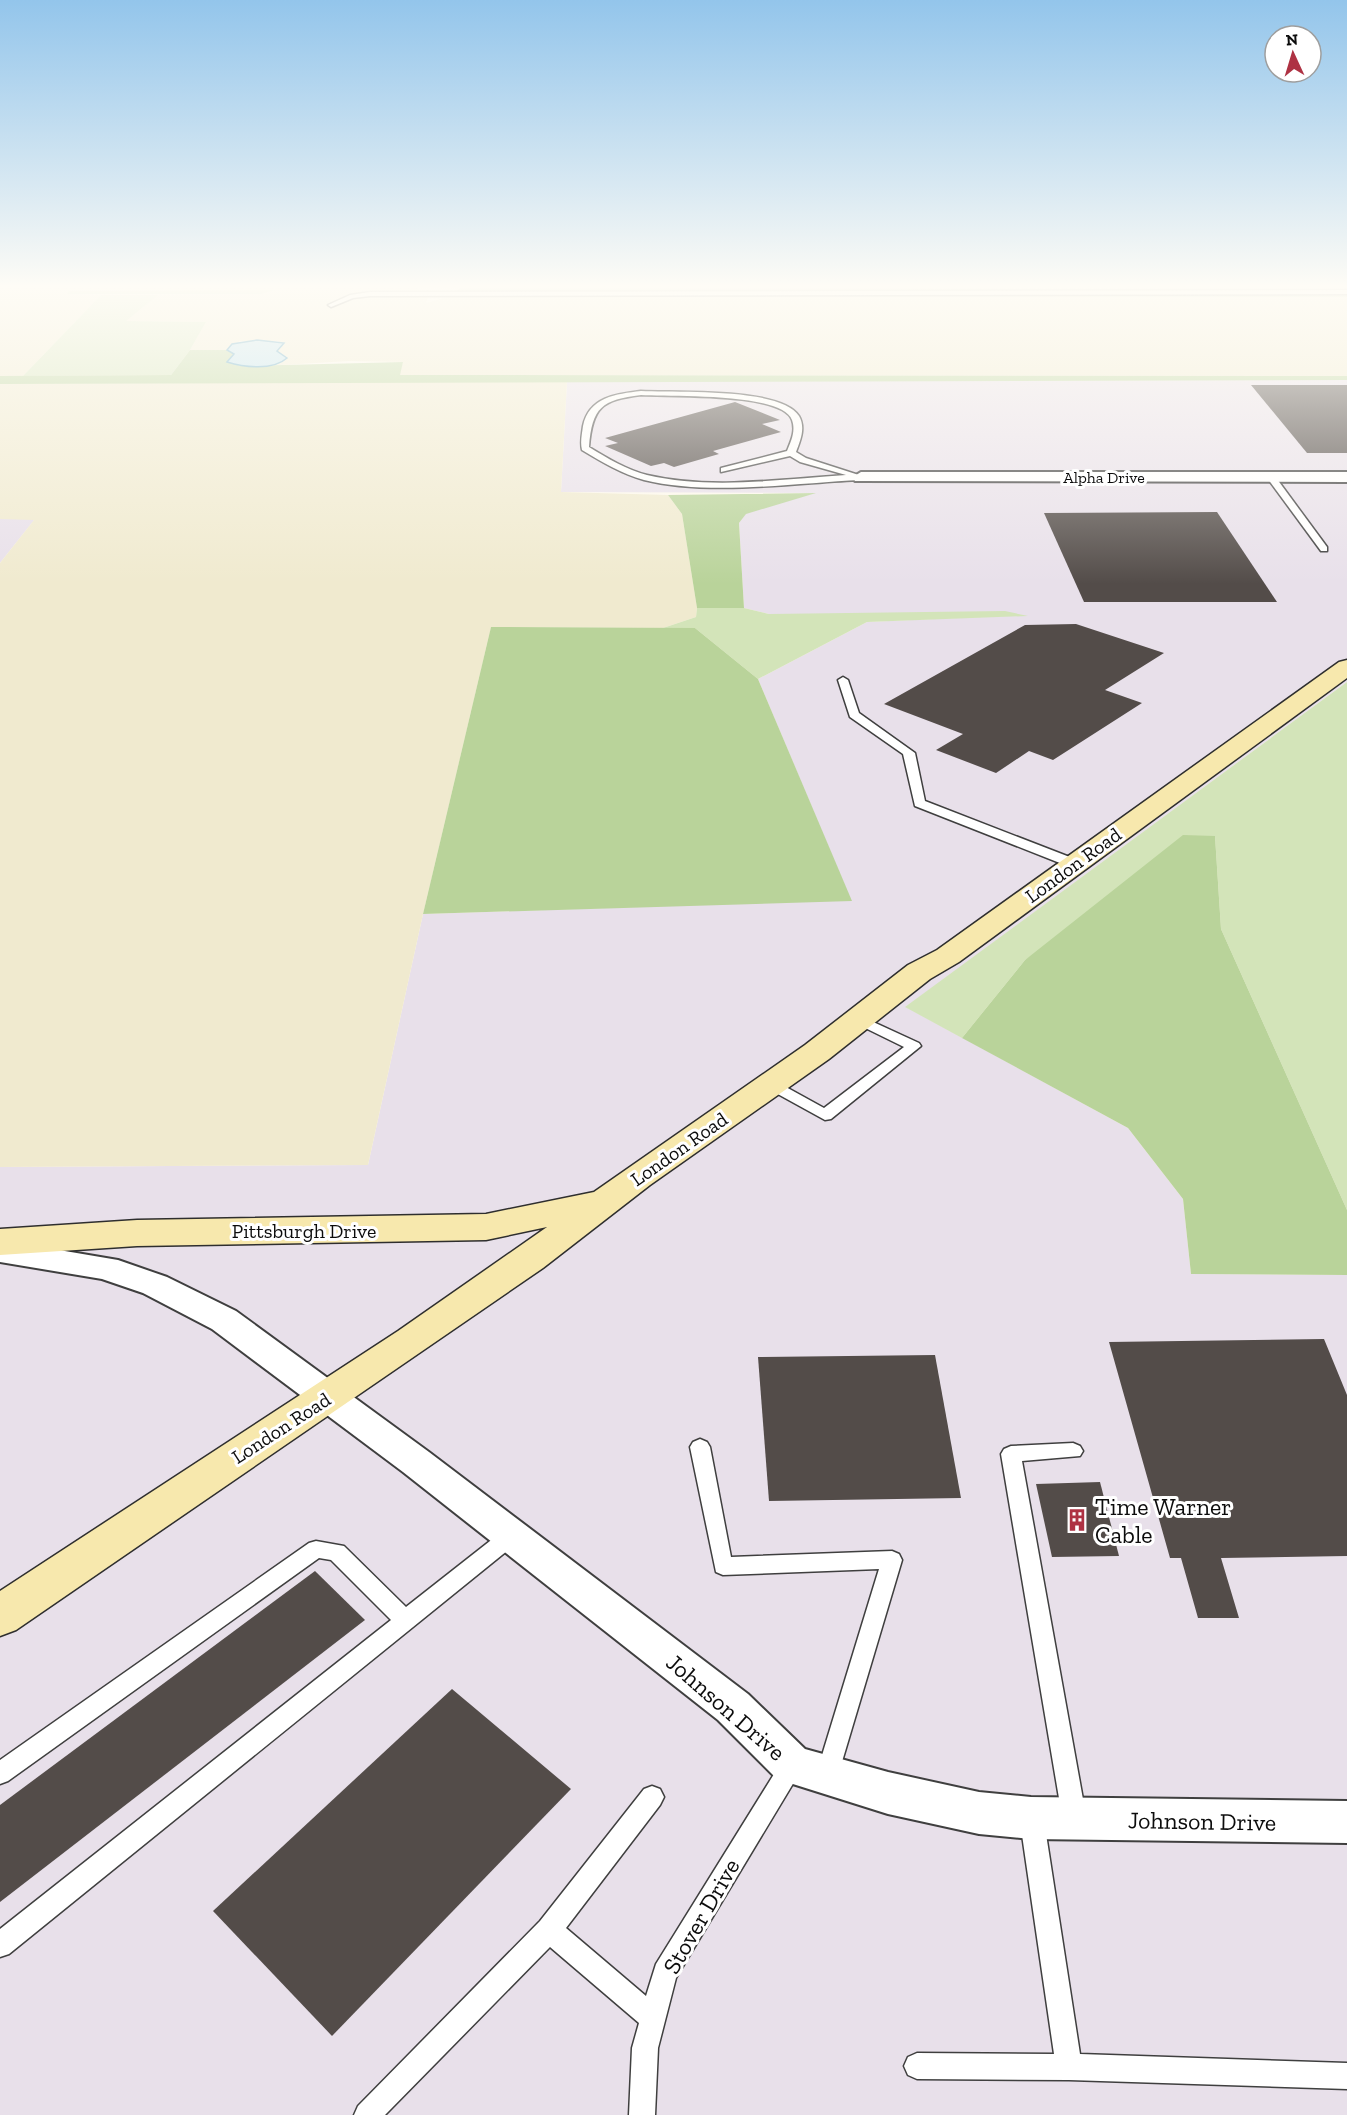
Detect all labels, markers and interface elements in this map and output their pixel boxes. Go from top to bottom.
north arrow [1263,24,1323,84]
text: N [1285,30,1299,49]
street label: Alpha Drive [1063,468,1145,487]
street label: London Road [1020,822,1126,908]
street label: London Road [626,1107,732,1191]
street label: Pittsburgh Drive [232,1219,376,1243]
street label: London Road [227,1387,335,1469]
place label: Time Warner Cable [1095,1492,1231,1549]
building icon: Time Warner Cable [1064,1507,1090,1533]
street label: Johnson Drive [660,1647,792,1767]
street label: Johnson Drive [1128,1805,1276,1837]
street label: Stover Drive [656,1853,746,1979]

